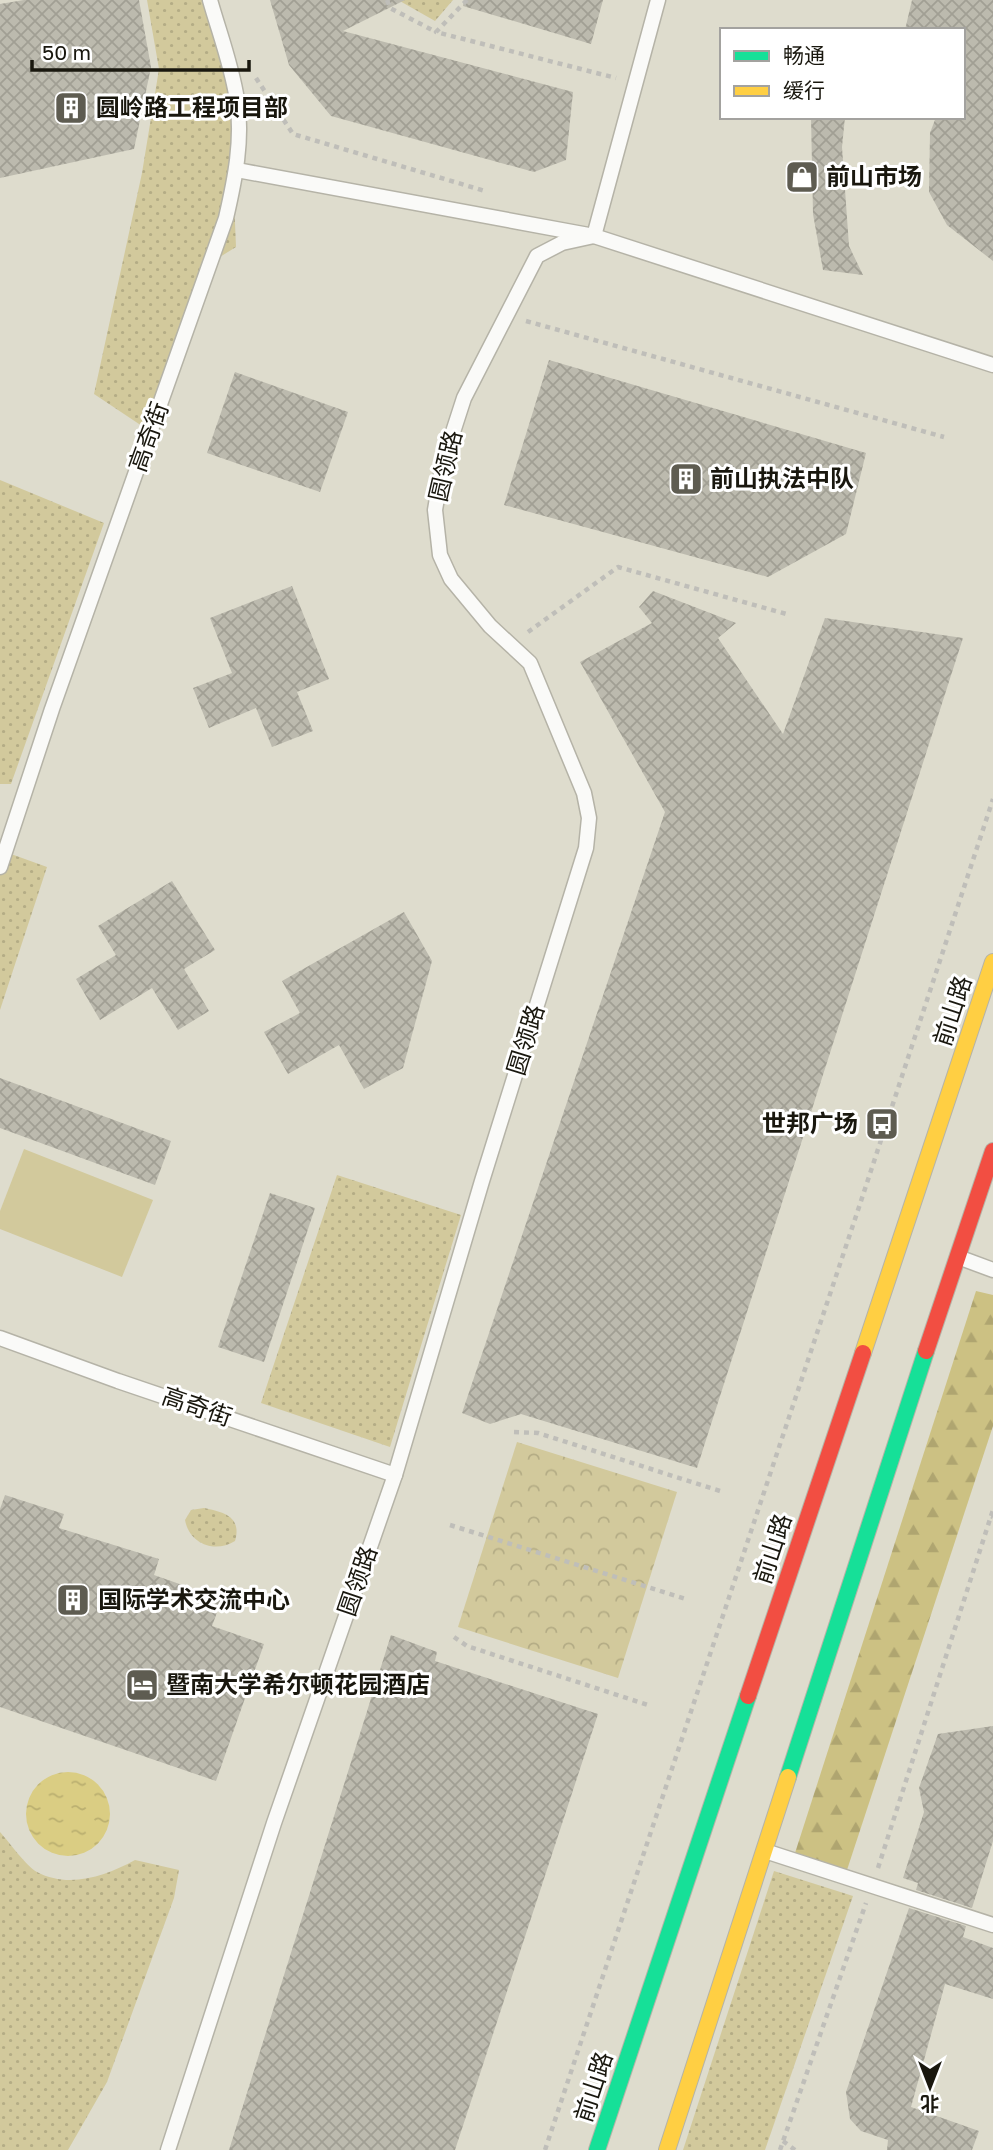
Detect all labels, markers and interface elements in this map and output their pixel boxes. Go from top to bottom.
scale bar [32,28,248,72]
legend [720,28,965,119]
text: 50 m [42,39,91,65]
text: 畅通 [783,42,825,68]
text: 缓行 [783,77,825,103]
building icon: 圆岭路工程项目部 [52,89,90,127]
place label: 圆岭路工程项目部 [96,92,288,121]
shop icon: 前山市场 [783,158,821,196]
place label: 前山市场 [826,161,922,190]
street label: 高奇街 [122,398,174,475]
street label: 圆领路 [422,427,467,504]
building icon: 前山执法中队 [667,460,705,498]
place label: 前山执法中队 [710,463,854,492]
street label: 前山路 [927,972,976,1049]
street label: 圆领路 [500,1001,549,1078]
bus stop icon: 世邦广场 [863,1105,901,1143]
place label: 世邦广场 [762,1108,858,1137]
street label: 高奇街 [159,1380,236,1431]
street label: 前山路 [747,1510,796,1587]
street label: 圆领路 [331,1542,382,1619]
building icon: 国际学术交流中心 [54,1581,92,1619]
place label: 国际学术交流中心 [98,1584,290,1613]
hotel icon: 暨南大学希尔顿花园酒店 [123,1666,161,1704]
place label: 暨南大学希尔顿花园酒店 [166,1669,430,1698]
street label: 前山路 [568,2048,617,2125]
north arrow [895,2052,965,2122]
text: 北 [920,2093,940,2116]

